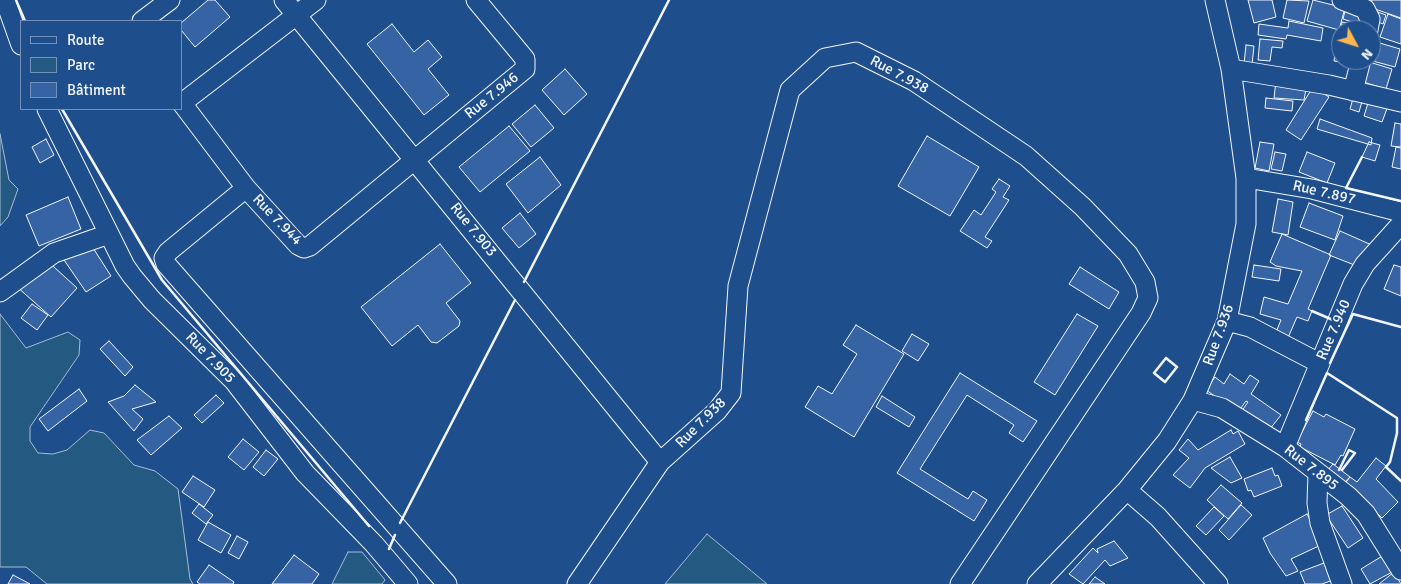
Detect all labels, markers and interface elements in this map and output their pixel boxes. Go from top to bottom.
legend [20,20,182,110]
north arrow [1331,20,1381,70]
text: Route [67,31,104,49]
text: N [1357,45,1377,64]
street label: Rue 7.938 [867,52,931,98]
text: Parc [67,56,95,74]
street label: Rue 7.946 [461,69,523,123]
text: Bâtiment [67,81,126,99]
street label: Rue 7.897 [1291,177,1357,209]
street label: Rue 7.944 [248,191,306,249]
street label: Rue 7.903 [446,199,500,261]
street label: Rue 7.940 [1313,297,1355,363]
street label: Rue 7.936 [1200,302,1238,368]
street label: Rue 7.905 [181,329,239,387]
street label: Rue 7.938 [672,394,730,452]
street label: Rue 7.895 [1280,441,1342,495]

